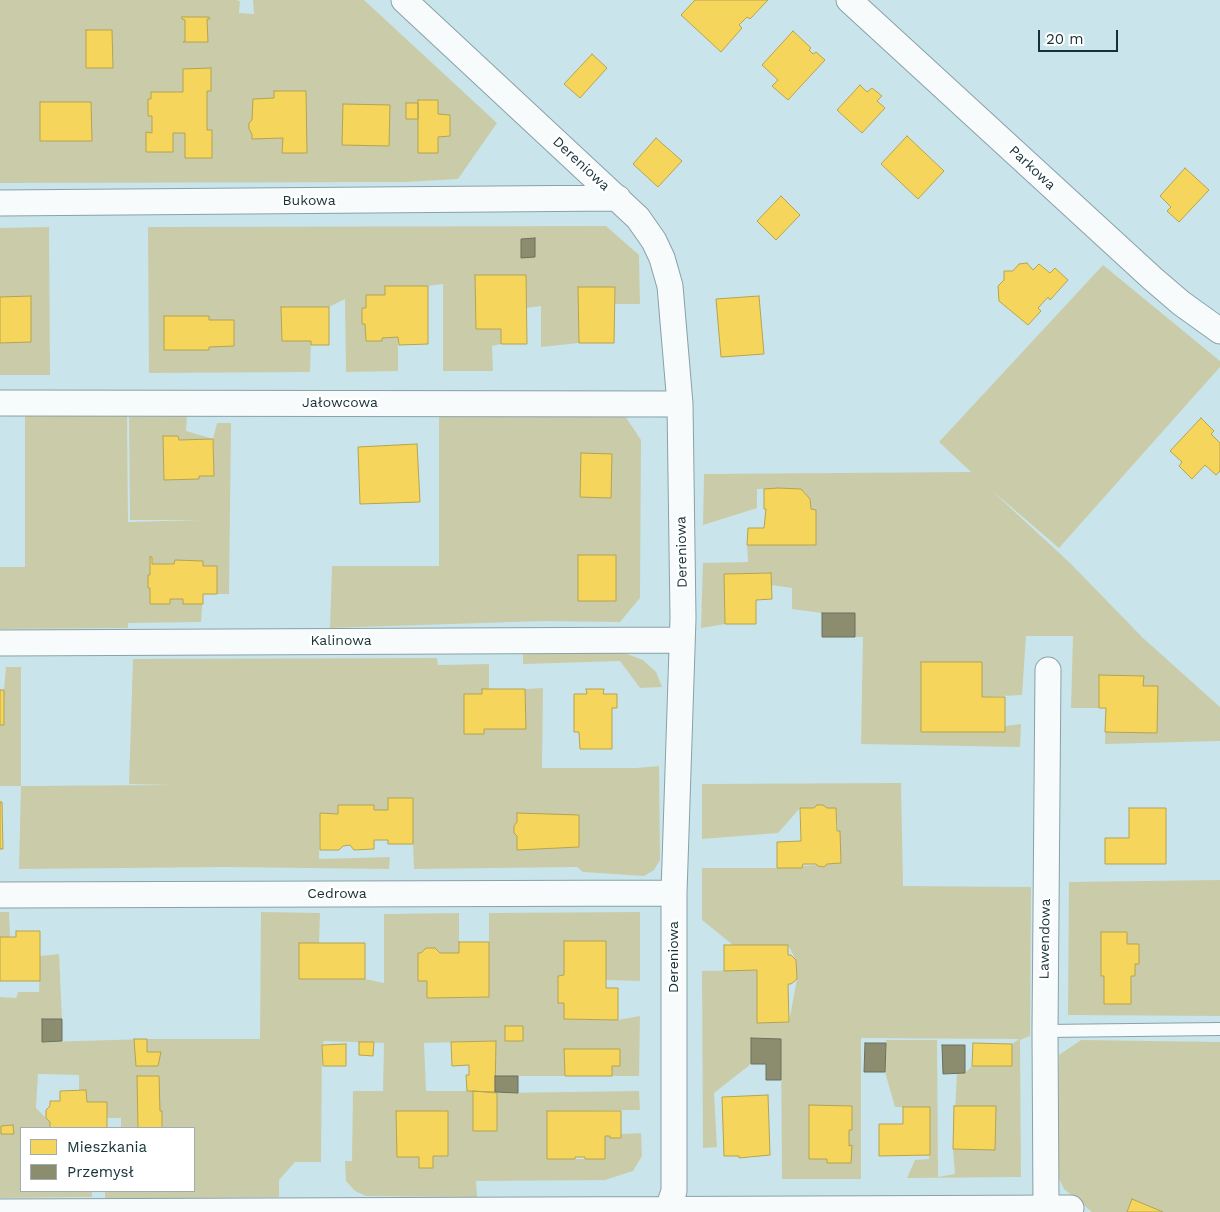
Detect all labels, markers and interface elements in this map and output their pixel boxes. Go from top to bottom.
scale bar [1040,20,1120,52]
text: 20 m [1046,30,1084,48]
street label: Dereniowa [549,133,613,195]
street label: Parkowa [1005,142,1059,194]
street label: Bukowa [282,193,336,209]
street label: Jałowcowa [302,395,378,411]
street label: Dereniowa [673,516,691,588]
street label: Kalinowa [310,633,372,649]
street label: Cedrowa [307,886,367,902]
street label: Lawendowa [1036,898,1054,980]
street label: Dereniowa [666,921,682,993]
legend [20,1127,195,1192]
text: Mieszkania [67,1138,147,1156]
text: Przemysł [67,1163,134,1181]

